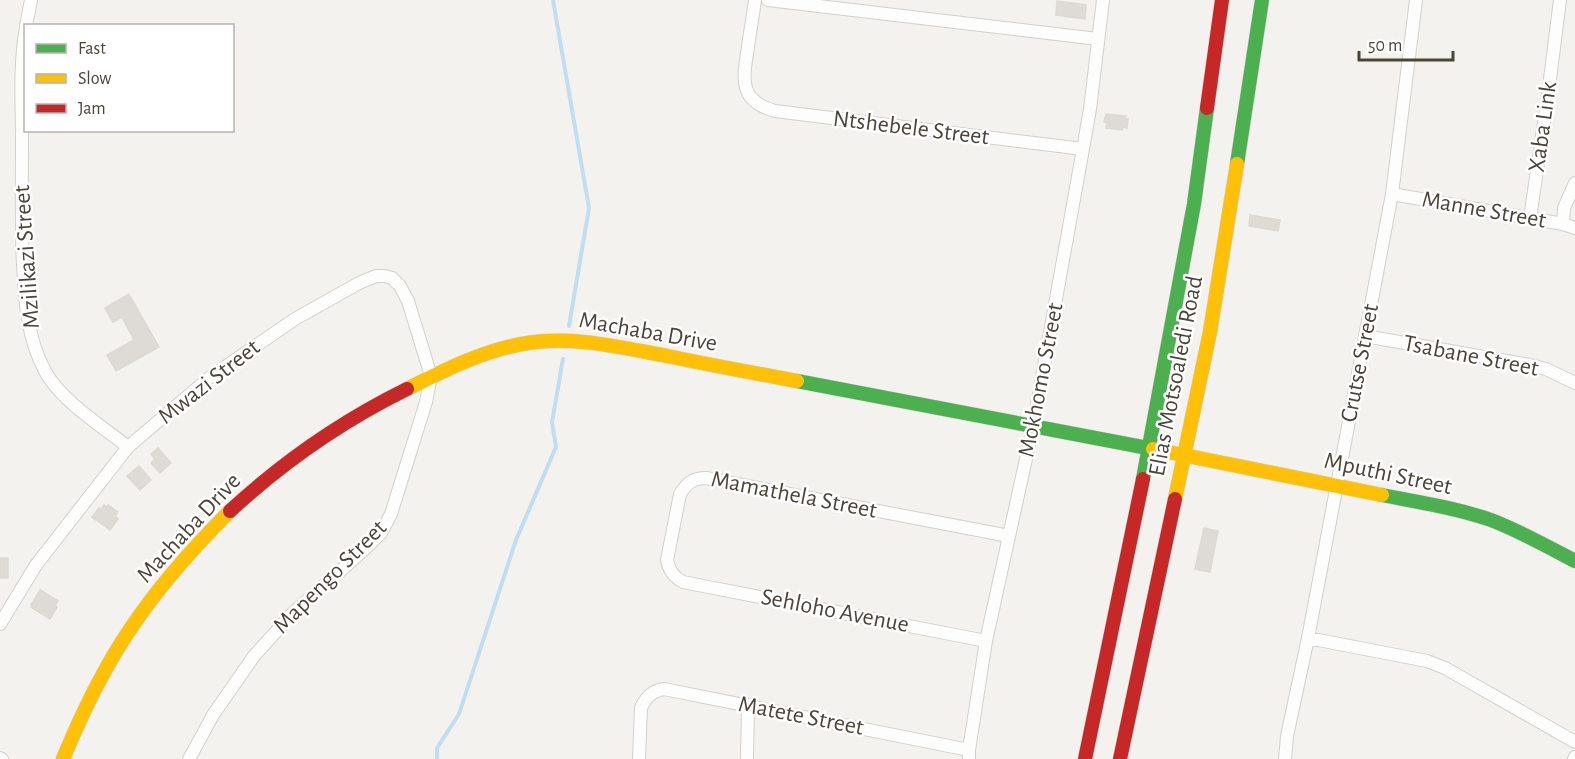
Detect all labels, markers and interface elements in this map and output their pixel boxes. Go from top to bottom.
legend [24,24,234,132]
scale bar [1359,24,1454,62]
text: 50 m [1368,37,1402,55]
text: Fast [78,40,106,58]
text: Slow [78,70,111,88]
street label: Xaba Link [1525,80,1561,174]
text: Jam [78,100,106,118]
street label: Ntshebele Street [832,107,991,150]
street label: Mzilikazi Street [10,184,44,330]
street label: Manne Street [1420,187,1548,233]
street label: Elias Motsoaledi Road [1145,274,1207,478]
street label: Mokhomo Street [1014,300,1068,459]
street label: Crutse Street [1337,301,1383,424]
street label: Machaba Drive [577,308,719,356]
street label: Tsabane Street [1401,331,1541,381]
street label: Mwazi Street [154,335,265,429]
street label: Mputhi Street [1322,449,1454,499]
street label: Mamathela Street [709,467,879,523]
street label: Machaba Drive [133,469,245,587]
street label: Mapengo Street [269,515,392,638]
street label: Sehloho Avenue [759,585,911,637]
street label: Matete Street [736,692,866,740]

